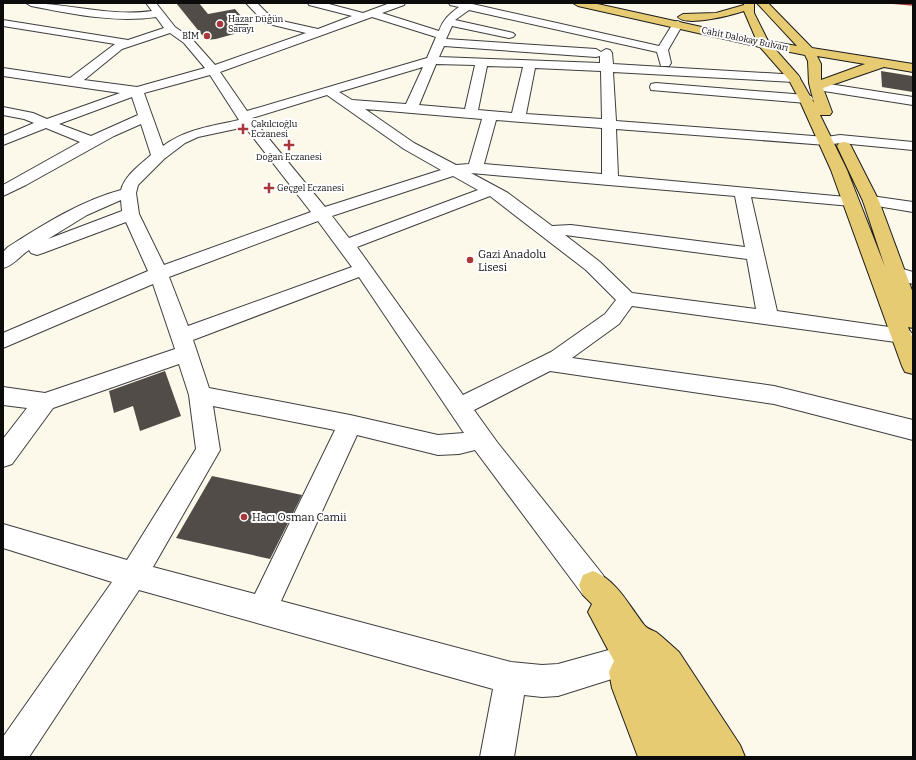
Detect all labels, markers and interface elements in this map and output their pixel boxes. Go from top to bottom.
place label: Hazar Düğün Sarayı [228,14,284,34]
marker: Hazar Düğün Sarayı [215,19,225,29]
street label: Cahit Dalokay Bulvarı [701,25,790,53]
place label: BİM [182,31,199,41]
marker: BİM [202,31,212,41]
place label: Çakılcıoğlu Eczanesi [251,119,298,139]
marker: Çakılcıoğlu Eczanesi [238,124,248,134]
marker: Doğan Eczanesi [284,140,294,150]
place label: Doğan Eczanesi [256,152,322,162]
marker: Geçgel Eczanesi [264,183,274,193]
place label: Geçgel Eczanesi [277,183,344,193]
place label: Gazi Anadolu Lisesi [478,248,546,274]
marker: Gazi Anadolu Lisesi [465,255,475,265]
place label: Hacı Osman Camii [252,511,347,524]
marker: Hacı Osman Camii [239,512,249,522]

